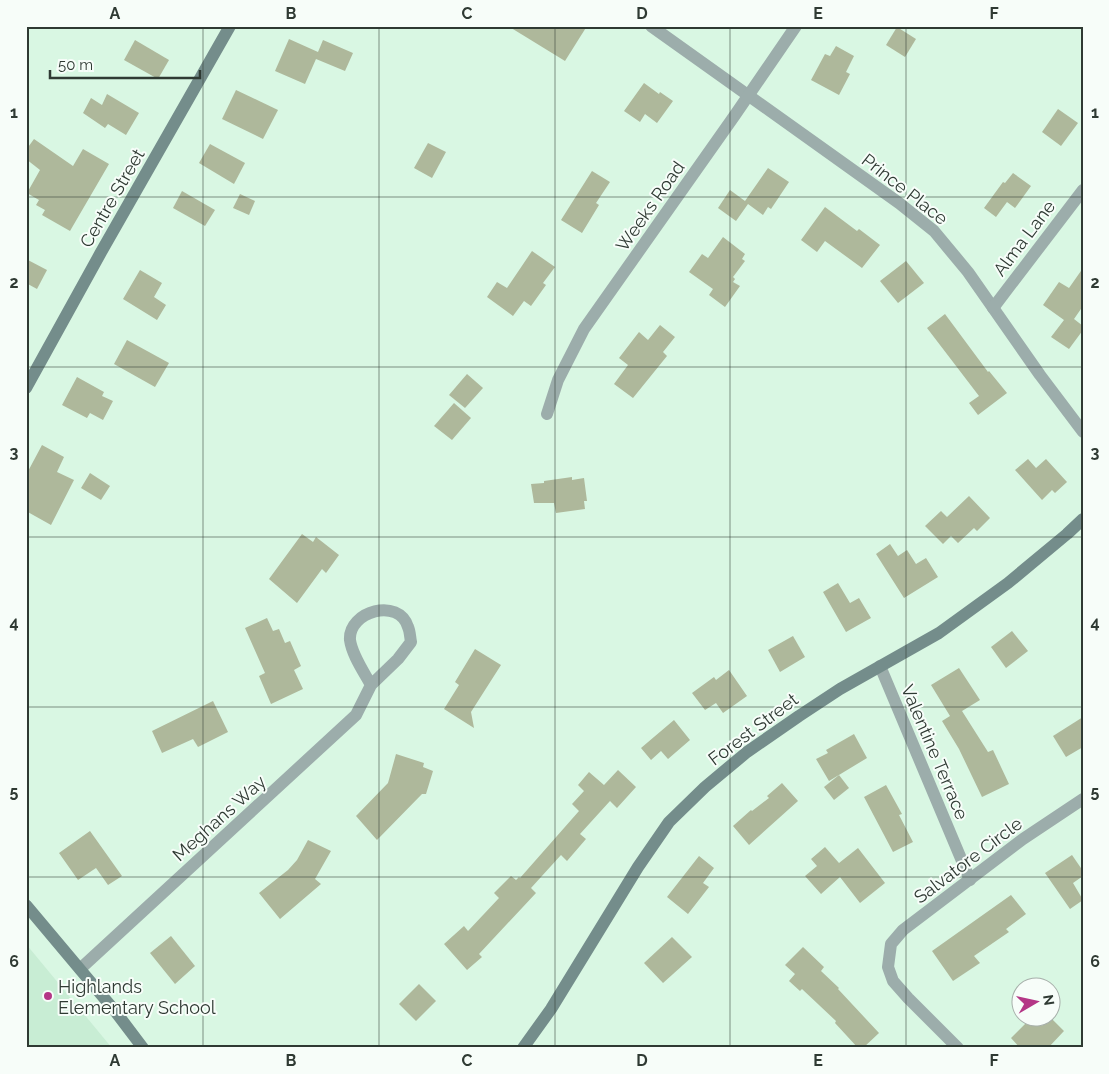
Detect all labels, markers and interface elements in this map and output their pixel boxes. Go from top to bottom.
text: A [110,4,121,23]
text: B [286,4,297,23]
text: C [462,4,473,23]
text: D [636,4,648,23]
text: E [813,4,823,23]
text: F [989,4,999,23]
scale bar [50,48,200,80]
text: 50 m [58,56,93,74]
text: 1 [10,103,18,122]
text: 1 [1091,103,1099,122]
street label: Centre Street [75,145,149,251]
street label: Prince Place [858,149,952,229]
street label: Weeks Road [611,157,689,255]
street label: Alma Lane [989,196,1060,280]
text: 2 [9,273,19,292]
text: 2 [1090,273,1100,292]
text: 3 [10,443,19,462]
text: 3 [1091,443,1100,462]
text: 4 [9,613,19,632]
text: 4 [1090,613,1100,632]
street label: Valentine Terrace [897,681,973,823]
street label: Forest Street [704,689,802,769]
street label: Meghans Way [168,771,270,865]
text: 5 [10,782,19,801]
text: 5 [1091,782,1100,801]
street label: Salvatore Circle [910,812,1027,907]
text: 6 [9,952,19,971]
text: 6 [1090,952,1100,971]
place label: Highlands Elementary School [58,976,216,1018]
north arrow [1012,976,1062,1026]
marker: Highlands Elementary School [42,990,54,1002]
text: N [1040,993,1058,1006]
text: A [110,1051,121,1070]
text: B [286,1051,297,1070]
text: C [462,1051,473,1070]
text: D [636,1051,648,1070]
text: E [813,1051,823,1070]
text: F [989,1051,999,1070]

